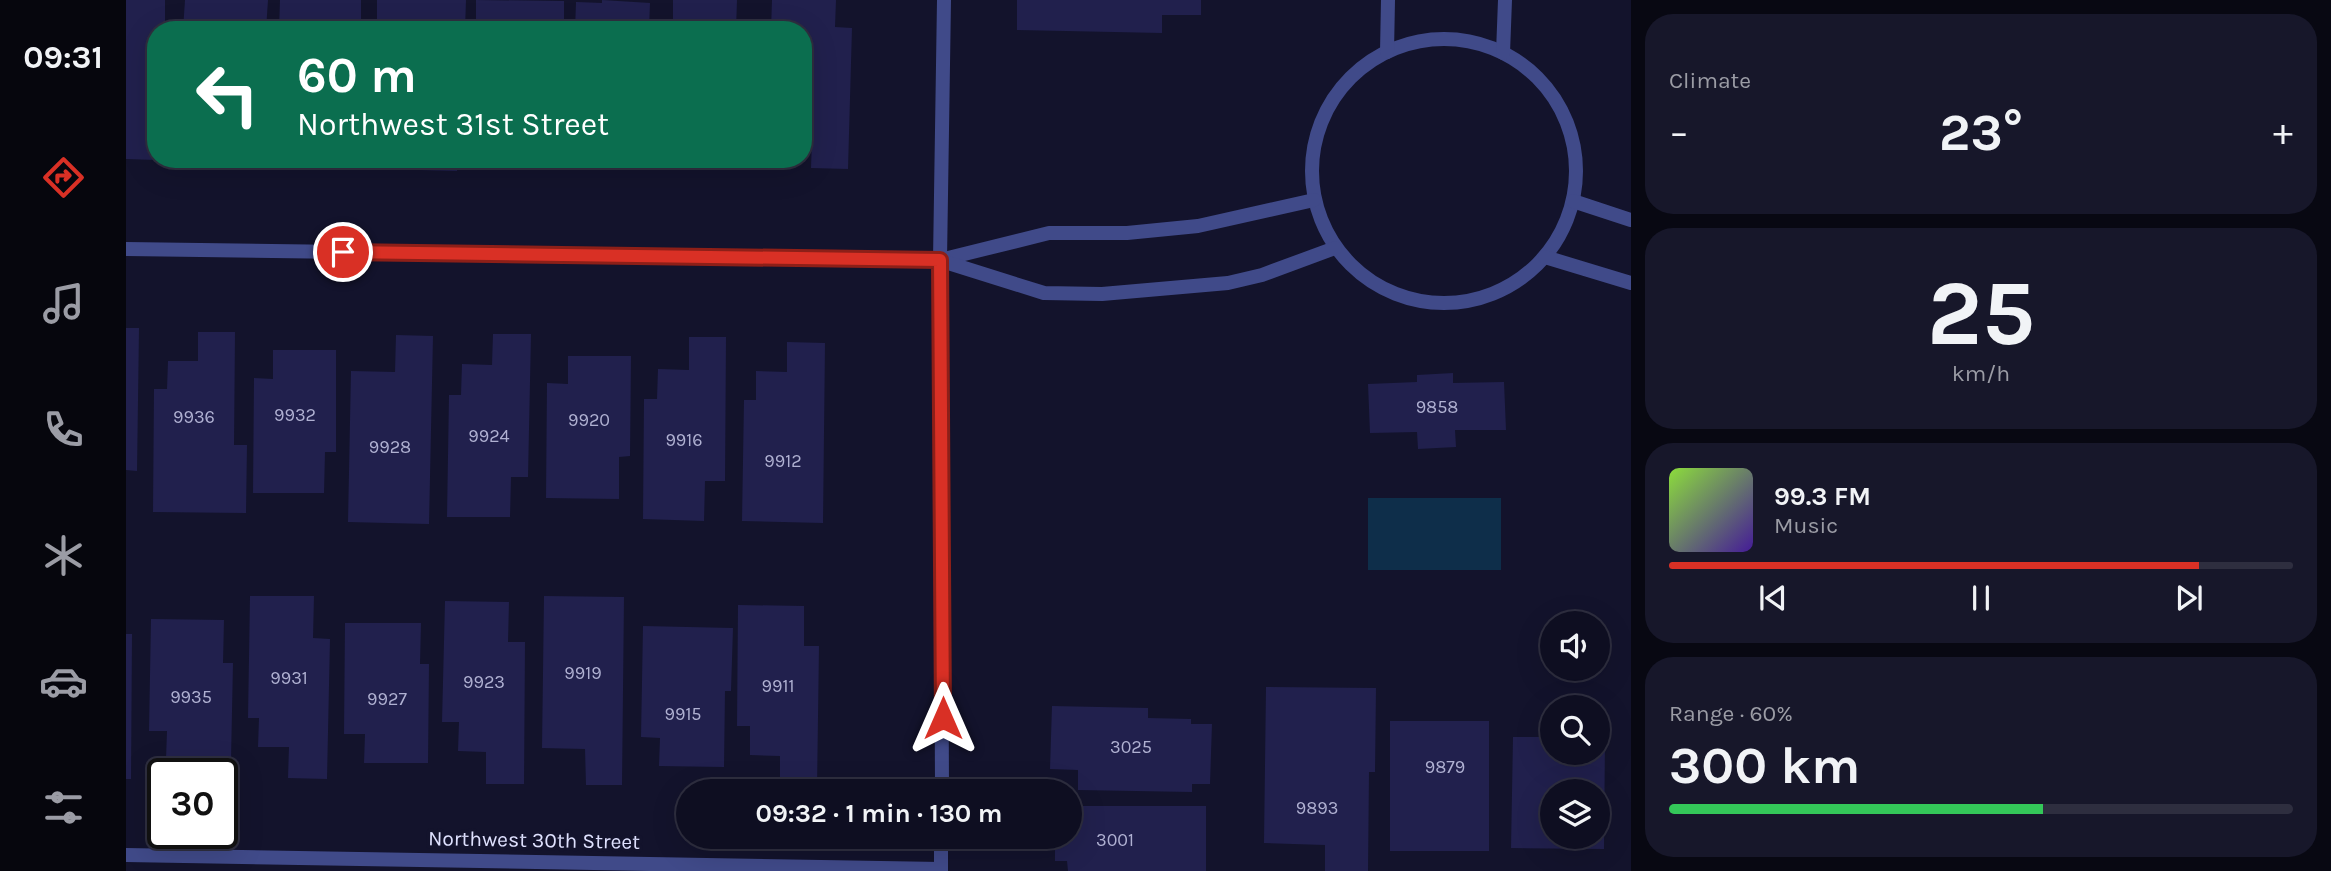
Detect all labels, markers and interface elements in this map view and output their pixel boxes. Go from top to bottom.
text: 09:31 [23,39,103,76]
text: 60 m [297,47,417,104]
icon: left [182,49,273,140]
text: Climate [1669,67,1751,94]
text: 23° [1939,102,2023,163]
text: Northwest 31st Street [297,106,609,143]
text: − [1669,110,1689,155]
text: + [2273,110,2293,155]
icon: directions [39,153,88,202]
pin [313,222,373,282]
icon: arrive [324,233,362,271]
text: 25 [1927,261,2035,367]
icon: music [39,279,88,328]
text: km/h [1952,360,2010,387]
house number: 9858 [1416,396,1458,418]
house number: 9932 [274,404,316,426]
icon: phone [39,405,88,454]
house number: 9936 [173,406,215,428]
house number: 9920 [568,409,610,431]
house number: 9924 [468,425,510,447]
house number: 9916 [665,429,703,451]
house number: 9928 [369,436,411,458]
house number: 9912 [764,450,802,472]
text: 99.3 FM [1774,481,1871,512]
text: Music [1774,512,1838,539]
icon: climate [39,531,88,580]
icon: previous [1754,579,1792,617]
icon: pause [1962,579,2000,617]
icon: next [2170,579,2208,617]
map controls [1540,611,1610,849]
button: sound [1540,611,1610,681]
icon: car [39,657,88,706]
house number: 9919 [564,662,602,684]
house number: 9931 [270,667,308,689]
house number: 9923 [463,671,505,693]
house number: 9911 [762,675,794,697]
position arrow [906,681,980,755]
house number: 9935 [170,686,212,708]
house number: 9927 [367,688,407,710]
button: search [1540,695,1610,765]
text: Range · 60% [1669,700,1793,727]
house number: 9915 [665,703,702,725]
text: 300 km [1669,735,1860,796]
house number: 3025 [1110,736,1152,758]
house number: 9879 [1425,756,1465,778]
speed limit sign: 30 [147,758,238,849]
button: layers [1540,779,1610,849]
icon: filters [39,783,88,832]
house number: 9893 [1296,797,1338,819]
text: 09:32 · 1 min · 130 m [755,798,1003,829]
street label: Northwest 30th Street [428,826,640,854]
house number: 3001 [1096,829,1134,851]

